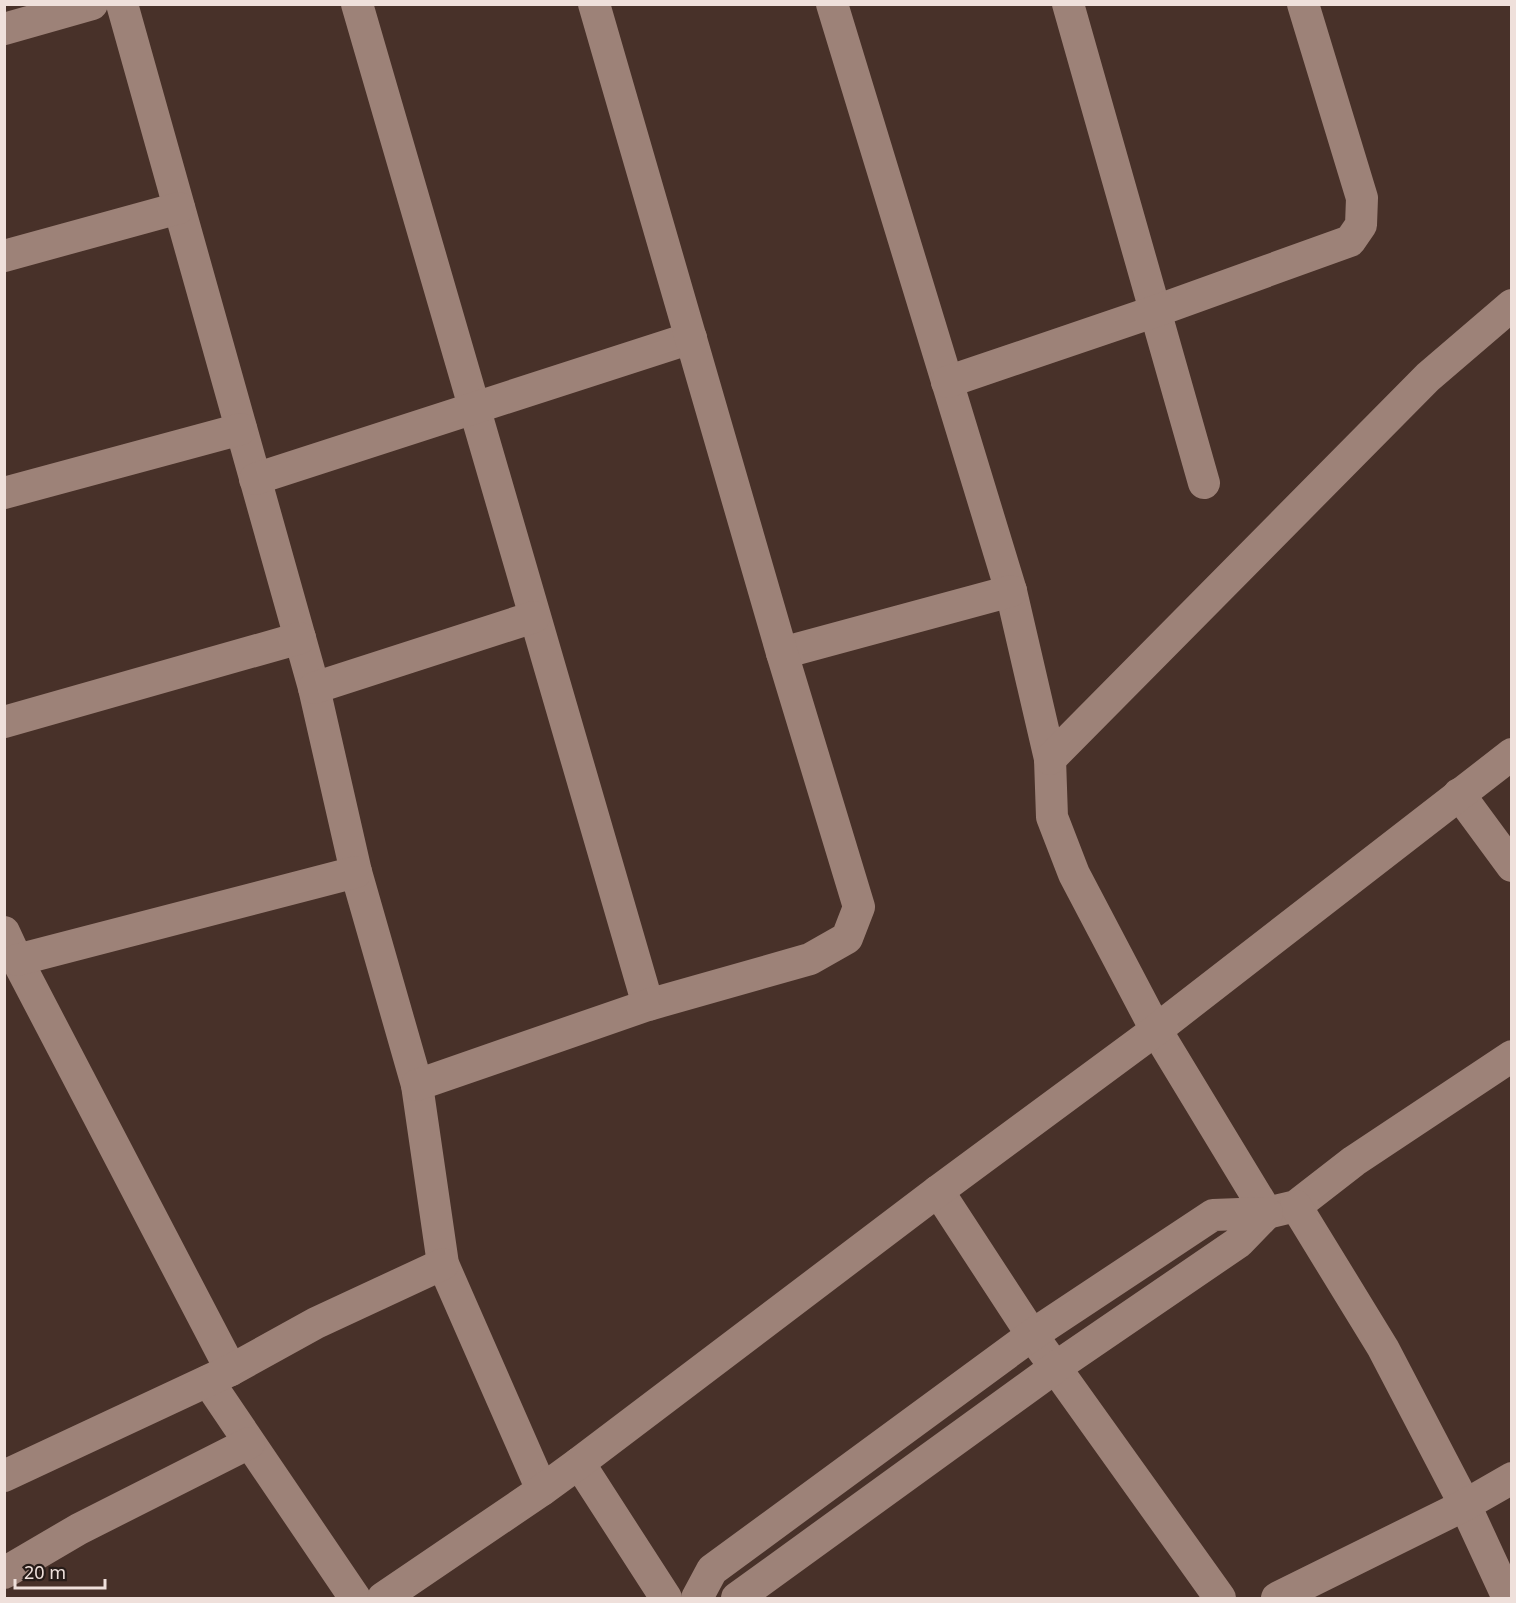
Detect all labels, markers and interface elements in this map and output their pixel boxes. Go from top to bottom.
scale bar [15,1552,105,1590]
text: 20 m [24,1560,66,1584]

